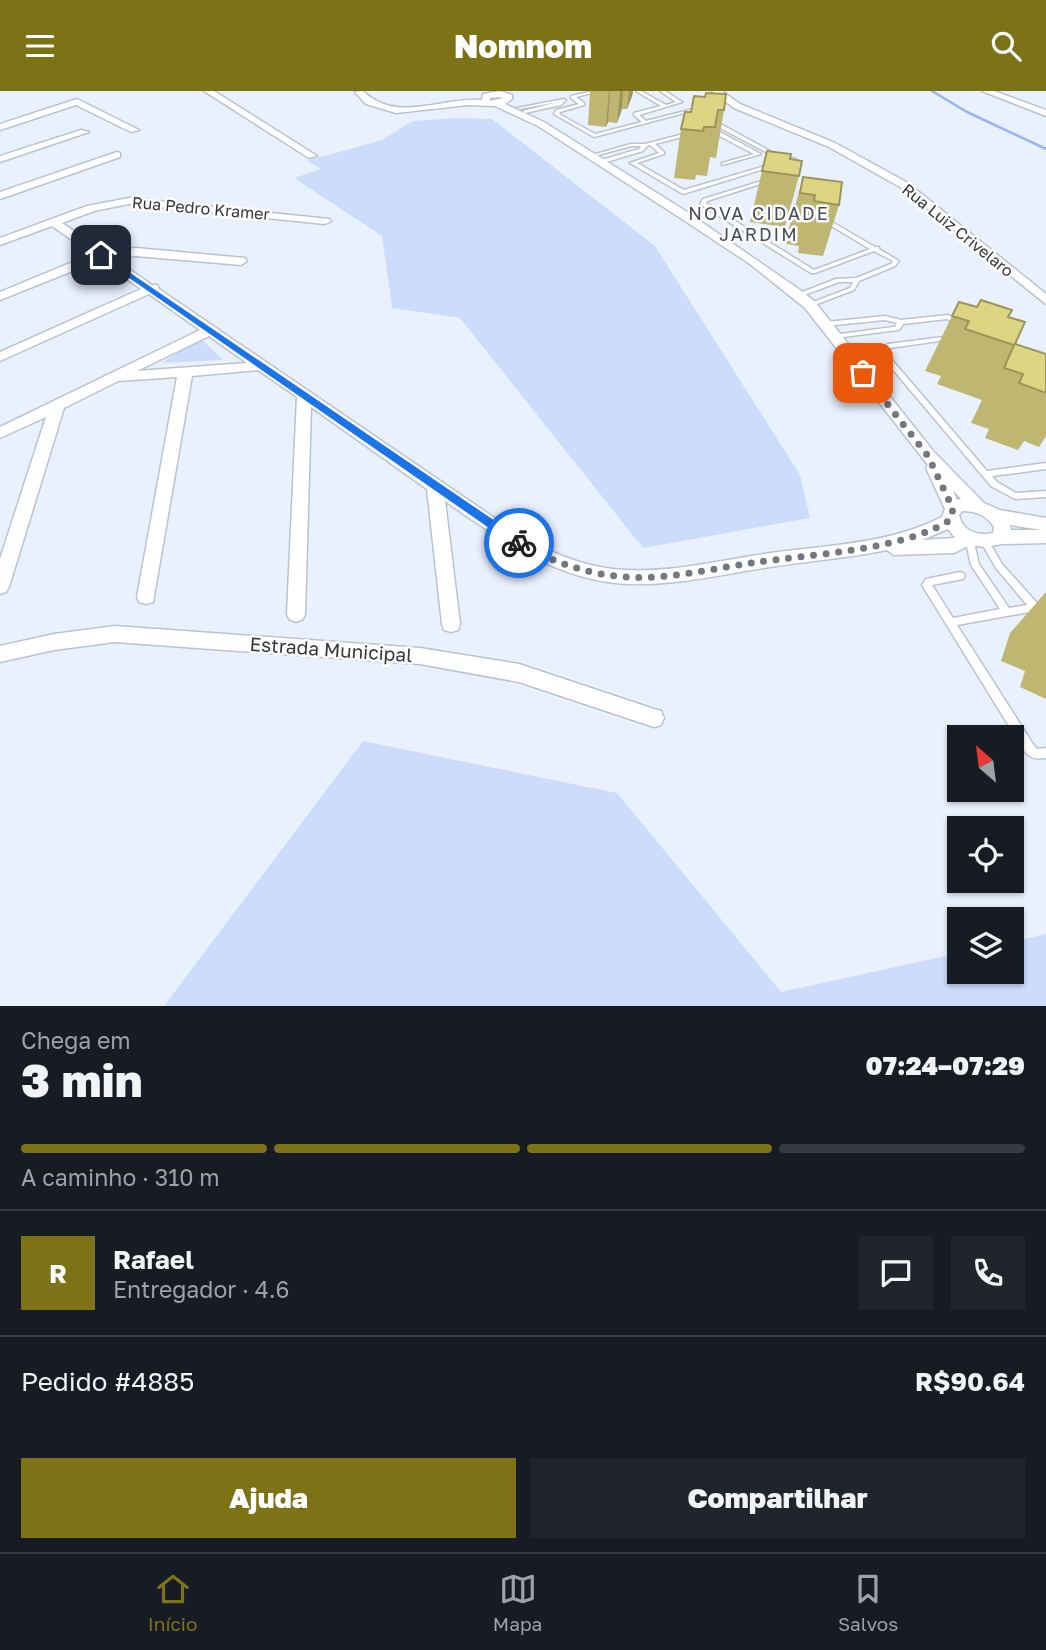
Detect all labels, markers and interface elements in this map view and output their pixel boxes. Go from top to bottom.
icon: menu [21,27,59,65]
text: Nomnom [454,27,592,65]
icon: search [987,27,1025,65]
street label: Rua Luiz Crivelaro [898,179,1018,281]
street label: Rua Pedro Kramer [131,192,271,224]
district label: NOVA CIDADE JARDIM [688,202,830,245]
pin [71,225,131,285]
icon: home [82,236,120,274]
pin [833,343,893,403]
icon: bag [844,354,882,392]
courier [484,508,554,578]
icon: bike [500,524,538,562]
street label: Estrada Municipal [249,632,413,666]
north arrow [947,725,1024,801]
map controls [947,725,1024,984]
button: locate [947,816,1024,893]
button: layers [947,907,1024,984]
text: Chega em [21,1026,131,1054]
text: 07:24–07:29 [866,1050,1025,1081]
text: 3 min [21,1052,143,1107]
text: A caminho · 310 m [21,1163,220,1191]
button: chat [859,1236,933,1310]
button: phone [951,1236,1025,1310]
text: Rafael [113,1244,194,1275]
text: R [49,1258,67,1289]
text: Entregador · 4.6 [113,1275,290,1303]
text: Pedido #4885 [21,1366,194,1397]
text: R$90.64 [915,1366,1025,1397]
button: Ajuda [21,1458,516,1538]
button: Compartilhar [530,1458,1025,1538]
tab: Início [148,1570,197,1635]
tab: Mapa [493,1570,542,1635]
tab: Salvos [838,1570,898,1635]

